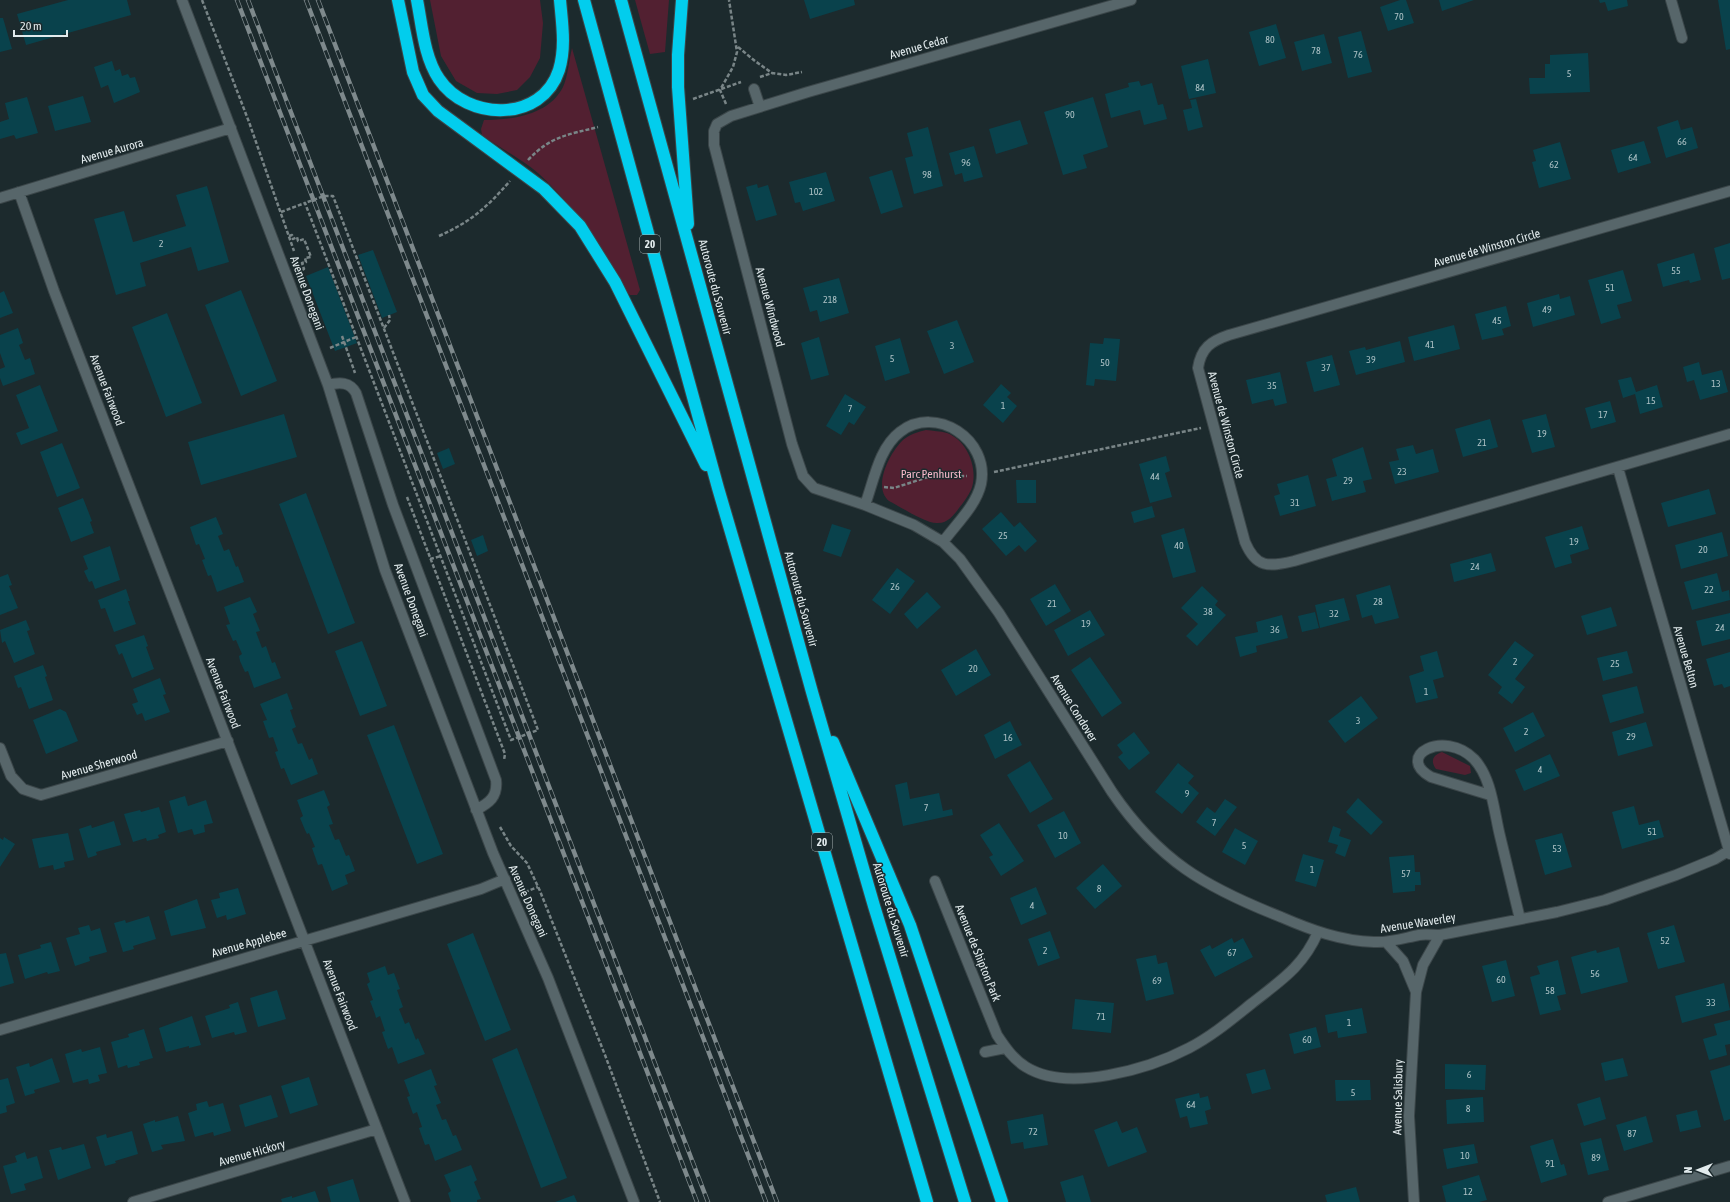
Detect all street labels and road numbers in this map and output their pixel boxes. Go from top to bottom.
street label: Avenue Cedar [888,32,950,62]
street label: Avenue Aurora [79,135,145,167]
street label: Avenue de Winston Circle [1432,226,1542,270]
road number: 20 [640,235,660,253]
street label: Autoroute du Souvenir [696,238,735,337]
street label: Avenue Donegani [287,254,327,332]
street label: Avenue Windwood [753,266,787,348]
street label: Avenue Fairwood [87,352,127,428]
street label: Avenue de Winston Circle [1205,370,1247,480]
street label: Autoroute du Souvenir [782,550,821,649]
street label: Avenue Donegani [391,561,431,639]
street label: Avenue Belton [1670,624,1702,690]
street label: Avenue Fairwood [203,655,243,731]
street label: Avenue Condover [1048,672,1101,745]
street label: Avenue Sherwood [59,747,139,783]
road number: 20 [812,833,832,851]
street label: Autoroute du Souvenir [870,861,912,959]
street label: Avenue Donegani [506,863,550,939]
street label: Avenue de Shipton Park [952,902,1004,1004]
street label: Avenue Waverley [1379,910,1457,936]
street label: Avenue Applebee [210,926,288,960]
street label: Avenue Fairwood [320,957,360,1033]
street label: Avenue Salisbury [1390,1059,1406,1135]
street label: Avenue Hickory [217,1137,287,1169]

